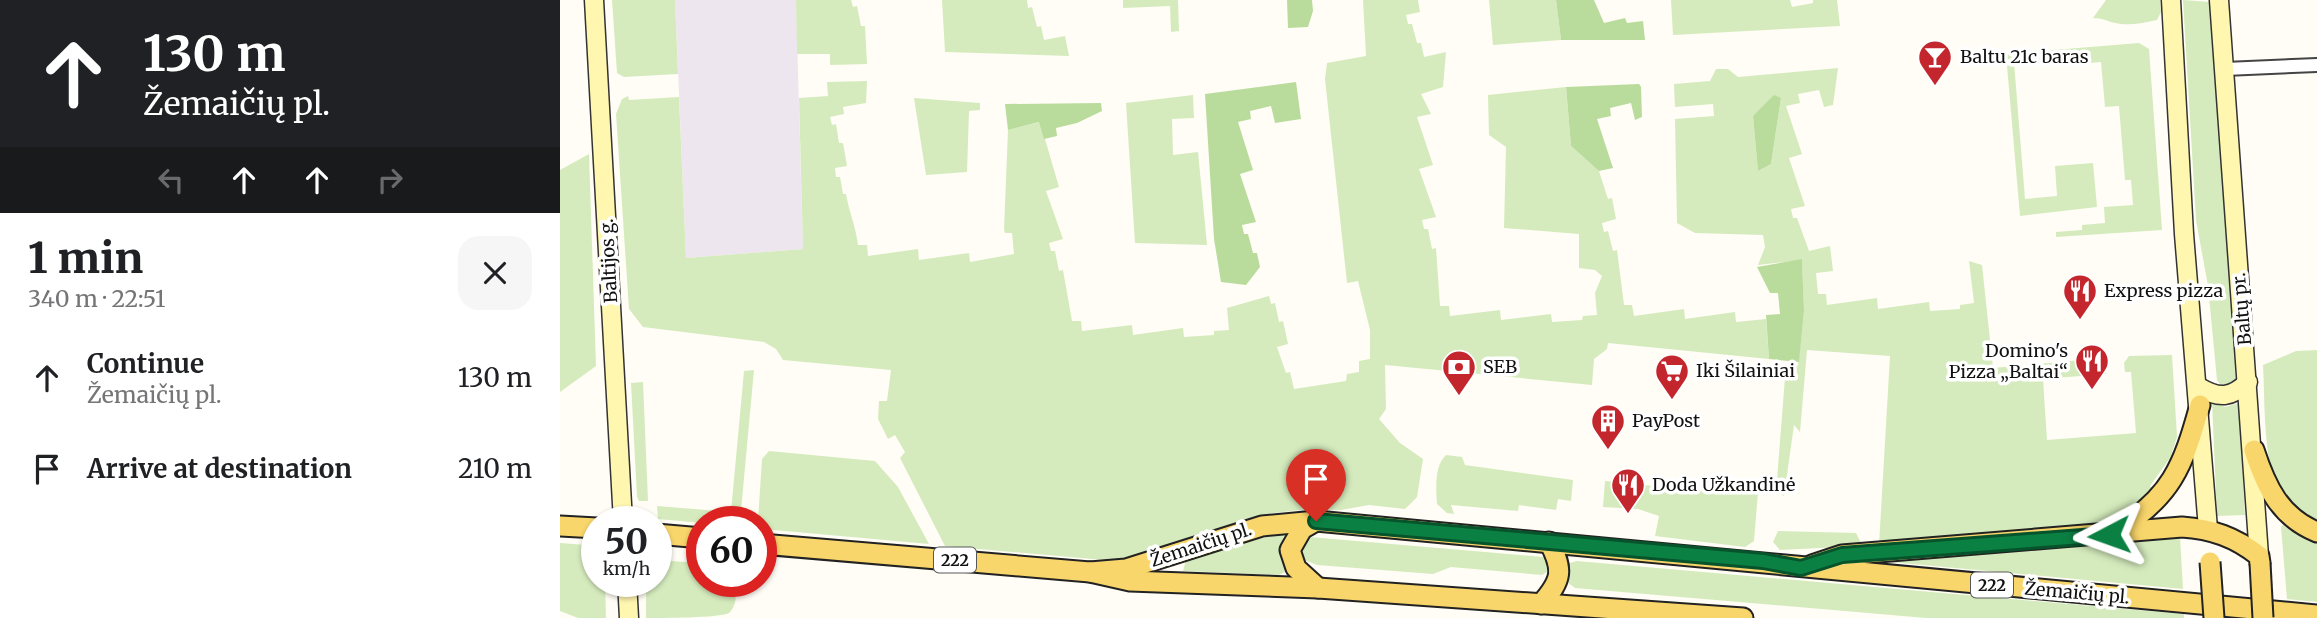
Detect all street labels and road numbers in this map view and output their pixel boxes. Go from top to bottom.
street label: Baltijos g. [595,218,622,304]
street label: Baltų pr. [2227,272,2256,346]
street label: Žemaičių pl. [1147,517,1254,572]
road number: 222 [934,548,976,572]
road number: 222 [1971,572,2013,598]
street label: Žemaičių pl. [2024,576,2131,609]

